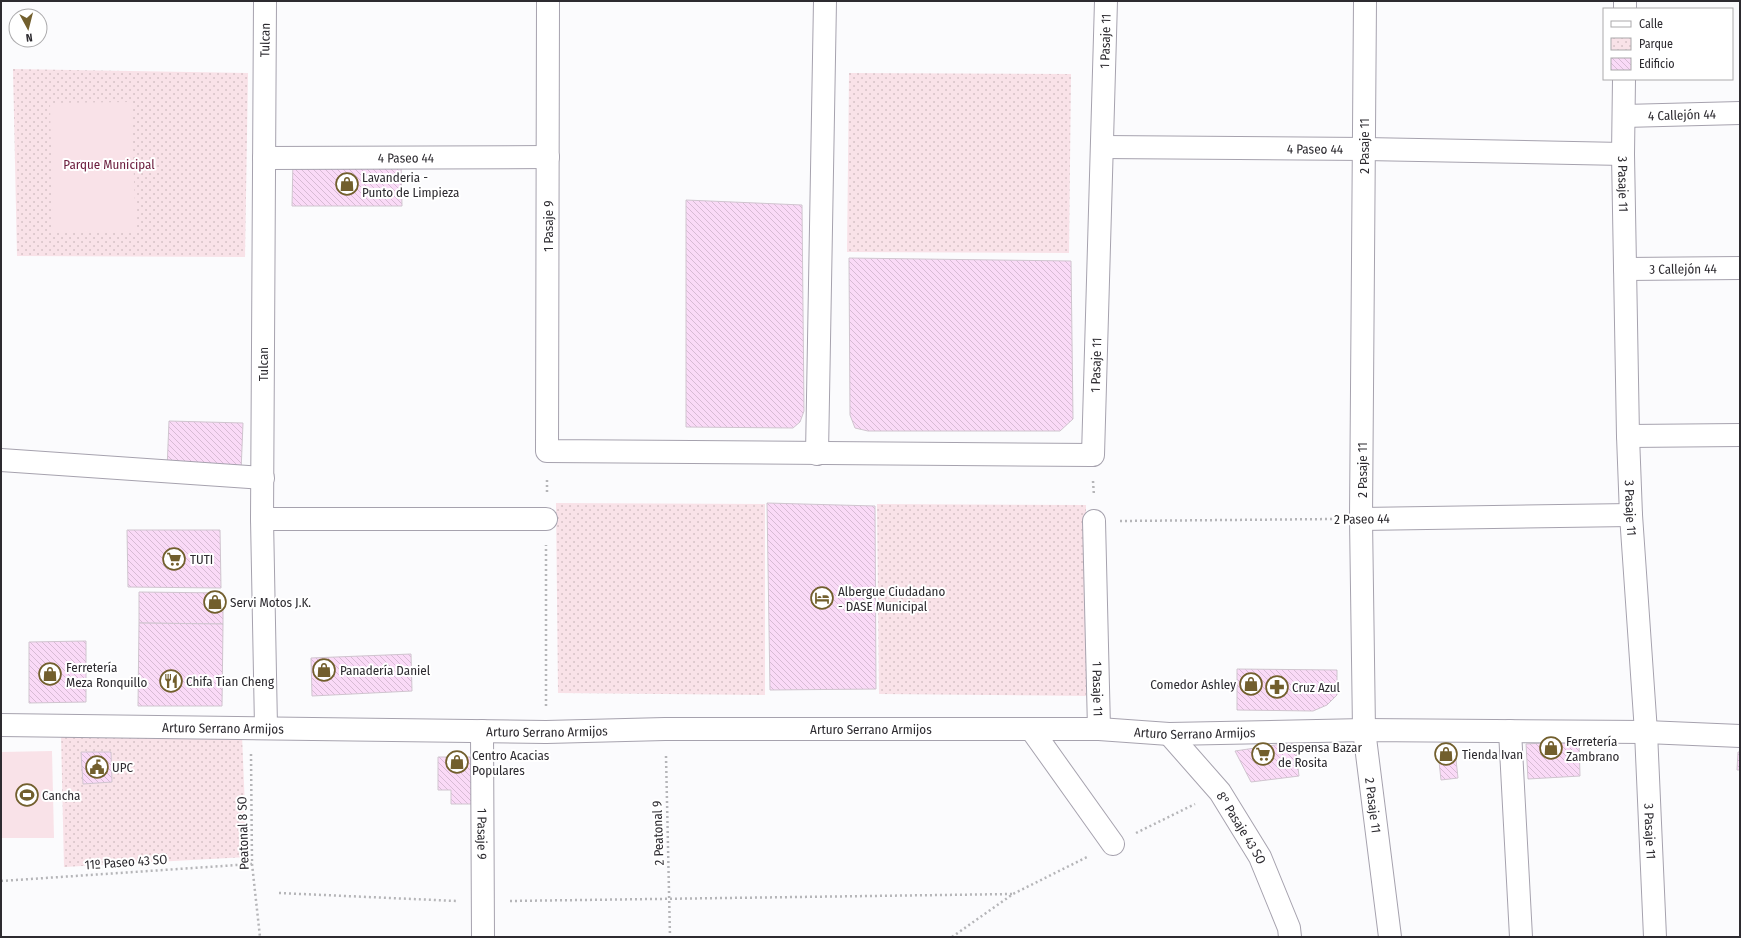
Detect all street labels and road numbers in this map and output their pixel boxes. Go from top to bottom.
street label: 1 Pasaje 11 [1097,13,1113,69]
street label: Tulcan [257,23,273,57]
street label: 4 Callejón 44 [1648,106,1716,123]
street label: 2 Pasaje 11 [1357,118,1372,174]
street label: 4 Paseo 44 [1287,141,1343,156]
street label: 4 Paseo 44 [378,150,434,165]
street label: 3 Pasaje 11 [1616,156,1632,212]
street label: 1 Pasaje 9 [541,200,556,252]
street label: 3 Callejón 44 [1649,261,1717,276]
street label: 1 Pasaje 11 [1087,337,1104,393]
street label: Tulcan [256,347,271,381]
street label: 2 Pasaje 11 [1355,442,1370,498]
street label: 3 Pasaje 11 [1622,480,1640,536]
street label: 2 Paseo 44 [1334,511,1390,527]
street label: 1 Pasaje 11 [1090,661,1106,717]
street label: Arturo Serrano Armijos [162,720,284,736]
street label: Arturo Serrano Armijos [810,722,932,737]
street label: Arturo Serrano Armijos [486,723,608,740]
street label: Arturo Serrano Armijos [1133,724,1256,742]
street label: 2 Pasaje 11 [1363,777,1384,834]
street label: 8° Pasaje 43 SO [1214,789,1269,866]
street label: Peatonal 8 SO [234,796,252,870]
street label: 2 Peatonal 9 [649,800,667,866]
street label: 3 Pasaje 11 [1642,803,1659,859]
street label: 1 Pasaje 9 [475,808,490,860]
street label: 11º Paseo 43 SO [84,852,168,872]

